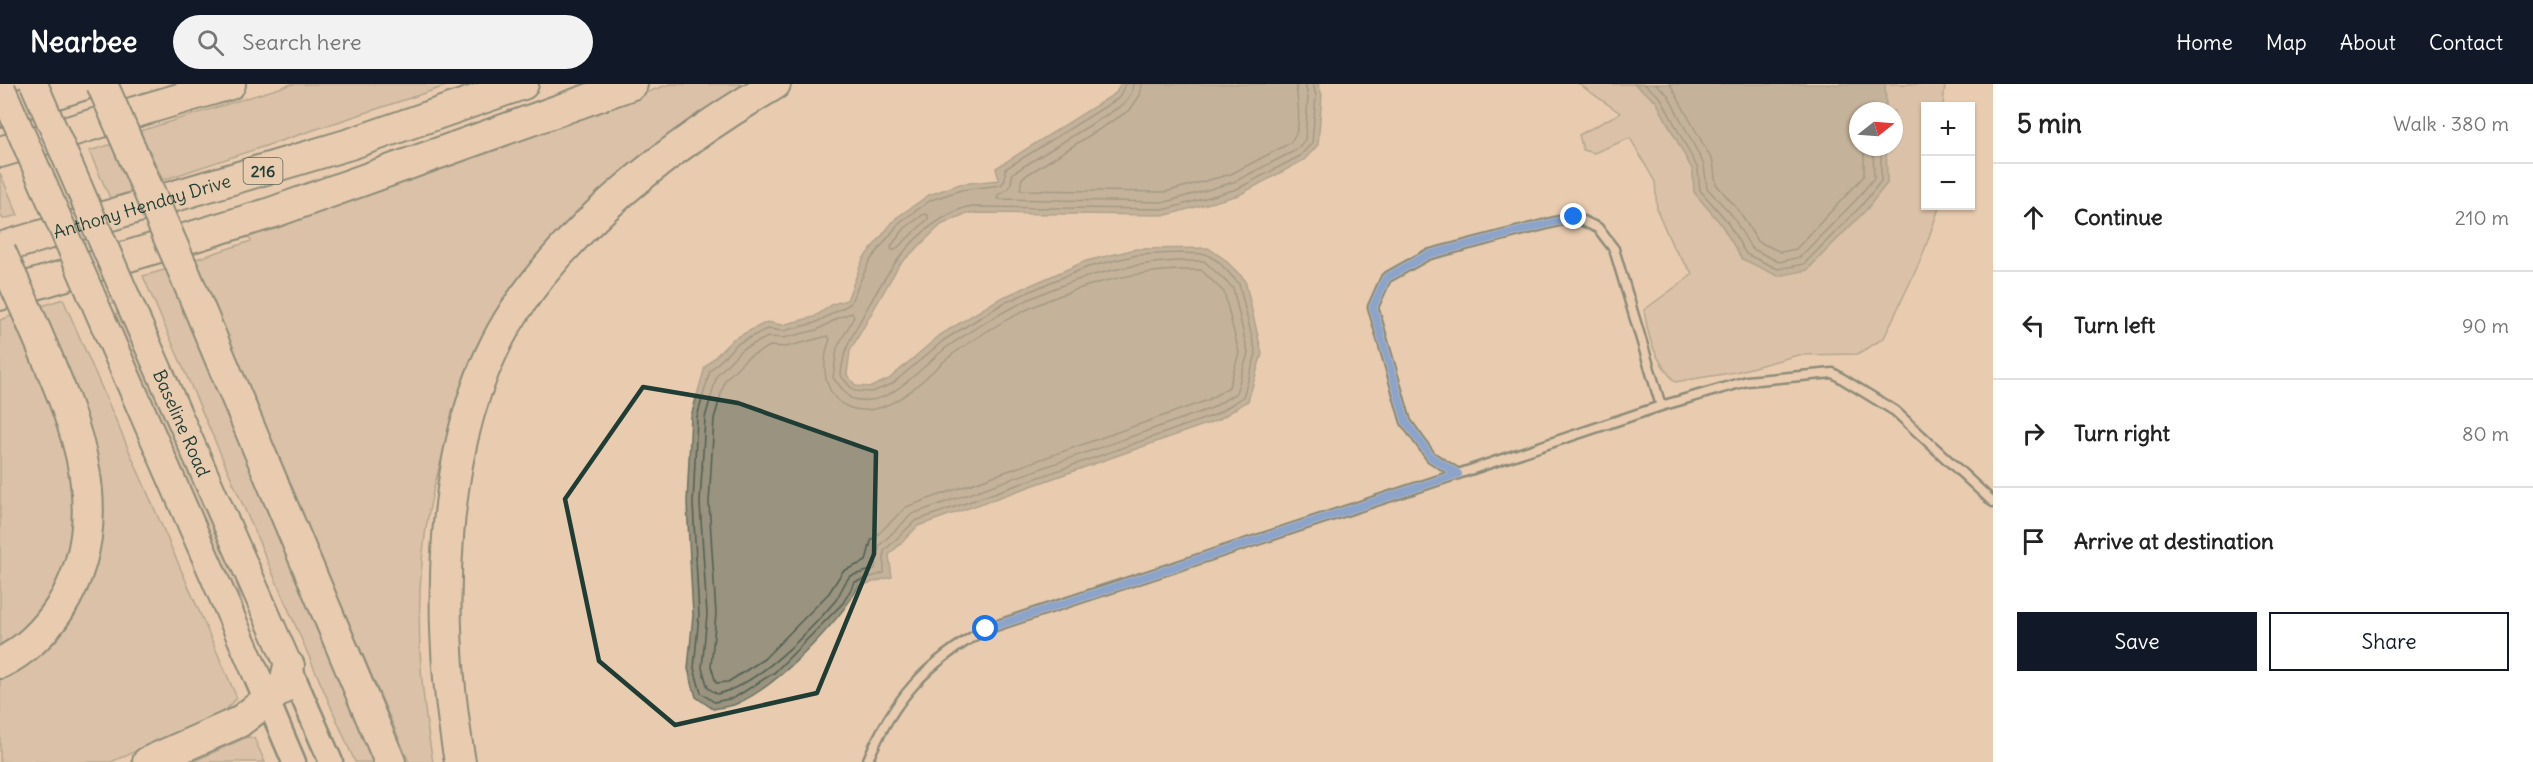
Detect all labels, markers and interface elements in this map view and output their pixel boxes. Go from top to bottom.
search box [173,15,593,69]
text: Nearbee [30,24,137,60]
icon: search [194,26,227,59]
text: Search here [242,28,362,56]
text: Home [2176,29,2233,56]
text: Map [2266,29,2307,56]
text: About [2340,29,2396,56]
text: Contact [2429,29,2503,56]
north arrow [1849,102,1903,156]
map controls [1921,102,1975,210]
button: + [1921,102,1975,156]
text: 5 min [2017,107,2082,140]
text: Walk · 380 m [2393,111,2509,136]
button: − [1921,156,1975,210]
road number: 216 [244,158,282,184]
street label: Anthony Henday Drive [50,169,233,243]
icon: ahead [2017,201,2050,234]
route end [1560,203,1586,229]
text: Continue [2074,203,2163,231]
text: 210 m [2455,205,2509,230]
icon: left [2017,309,2050,342]
text: Turn left [2074,311,2155,339]
text: 90 m [2462,313,2509,338]
street label: Baseline Road [148,366,216,480]
icon: right [2017,417,2050,450]
text: Turn right [2074,419,2170,447]
text: 80 m [2462,421,2509,446]
icon: arrive [2017,525,2050,558]
text: Arrive at destination [2074,527,2274,555]
button: Save [2017,612,2257,671]
button: Share [2269,612,2509,671]
route start [972,615,998,641]

